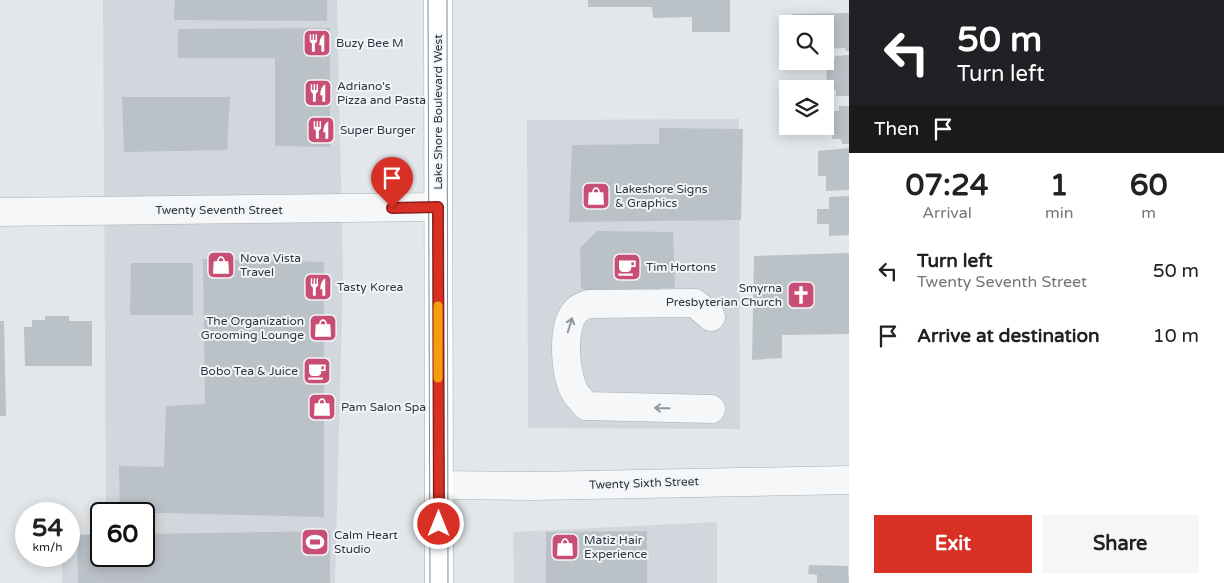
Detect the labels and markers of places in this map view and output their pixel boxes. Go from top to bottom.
restaurant icon: Buzy Bee M [302,28,332,58]
place label: Buzy Bee M [336,36,404,50]
restaurant icon: Adriano's Pizza and Pasta [303,78,333,108]
place label: Adriano's Pizza and Pasta [337,79,426,107]
restaurant icon: Super Burger [306,115,336,145]
place label: Super Burger [340,123,416,137]
pin [371,157,413,208]
shop icon: Lakeshore Signs & Graphics [581,181,611,211]
place label: Lakeshore Signs & Graphics [615,182,708,210]
shop icon: Nova Vista Travel [206,250,236,280]
place label: Nova Vista Travel [240,251,301,279]
cafe icon: Tim Hortons [612,252,642,282]
place label: Tim Hortons [646,260,716,274]
restaurant icon: Tasty Korea [303,272,333,302]
place label: Tasty Korea [337,280,403,294]
church icon: Smyrna Presbyterian Church [786,280,816,310]
place label: Smyrna Presbyterian Church [666,281,782,309]
shop icon: The Organization Grooming Lounge [308,313,338,343]
place label: The Organization Grooming Lounge [201,314,304,342]
cafe icon: Bobo Tea & Juice [302,356,332,386]
place label: Bobo Tea & Juice [200,364,298,378]
shop icon: Pam Salon Spa [307,392,337,422]
place label: Pam Salon Spa [341,400,426,414]
sports icon: Calm Heart Studio [300,527,330,557]
place label: Calm Heart Studio [334,528,398,556]
shop icon: Matiz Hair Experience [550,532,580,562]
place label: Matiz Hair Experience [584,533,648,561]

